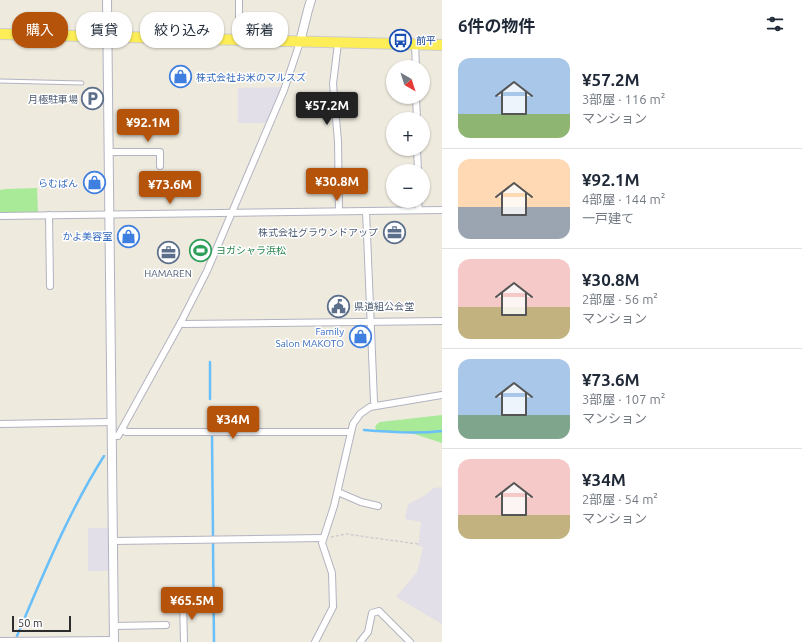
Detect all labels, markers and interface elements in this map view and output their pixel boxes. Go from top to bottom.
chip: 購入 [12,12,68,48]
chip: 賃貸 [76,12,132,48]
chip: 絞り込み [140,12,224,48]
chip: 新着 [232,12,288,48]
icon: filters [764,13,786,35]
text: 6件の物件 [458,16,536,35]
bus stop icon: 前平 [388,27,414,53]
place label: 前平 [416,35,436,46]
north arrow [386,60,430,104]
map controls [386,60,430,208]
shop icon: 株式会社お米のマルスズ [167,64,193,90]
text: ¥57.2M [582,70,640,89]
place label: 株式会社お米のマルスズ [196,72,306,83]
icon: home [490,74,538,122]
parking icon: 月極駐車場 [80,86,106,112]
pin: ¥57.2M [294,92,360,126]
text: 3部屋 · 116 m² [582,92,665,106]
place label: 月極駐車場 [28,94,78,105]
text: ¥57.2M [305,98,349,112]
pin: ¥92.1M [115,109,181,143]
text: マンション [582,111,647,125]
button: + [386,112,430,156]
text: ¥92.1M [126,115,170,129]
button: − [386,164,430,208]
pin: ¥30.8M [304,168,370,202]
shop icon: らむぱん [81,170,107,196]
text: ¥92.1M [582,170,640,189]
pin: ¥73.6M [137,171,203,205]
text: ¥30.8M [315,174,359,188]
icon: home [490,175,538,223]
text: ¥73.6M [148,177,192,191]
place label: らむぱん [38,178,78,189]
text: 4部屋 · 144 m² [582,192,665,206]
text: 一戸建て [582,211,634,225]
office icon: 株式会社グラウンドアップ [381,219,407,245]
shop icon: かよ美容室 [115,223,141,249]
place label: 株式会社グラウンドアップ [258,227,378,238]
place label: かよ美容室 [63,231,112,242]
sports icon: ヨガシャラ浜松 [188,237,214,263]
office icon: HAMAREN [155,240,181,266]
place label: ヨガシャラ浜松 [216,245,286,256]
place label: HAMAREN [144,268,192,279]
text: ¥30.8M [582,270,640,289]
icon: home [490,275,538,323]
text: 2部屋 · 56 m² [582,292,658,306]
public building icon: 県道組公会堂 [325,293,351,319]
place label: 県道組公会堂 [354,301,414,312]
text: マンション [582,311,647,325]
shop icon: Family Salon MAKOTO [347,324,373,350]
place label: Family Salon MAKOTO [275,326,344,349]
text: ¥73.6M [582,370,640,389]
icon: home [490,375,538,423]
text: 3部屋 · 107 m² [582,392,665,406]
pin: ¥34M [209,406,257,440]
text: マンション [582,411,647,425]
text: ¥34M [216,412,250,426]
text: ¥34M [582,470,626,489]
icon: home [490,475,538,523]
text: 2部屋 · 54 m² [582,492,658,506]
text: マンション [582,511,647,525]
pin: ¥65.5M [159,587,225,621]
text: ¥65.5M [170,593,214,607]
scale bar [12,614,71,633]
text: 50 m [18,617,42,629]

